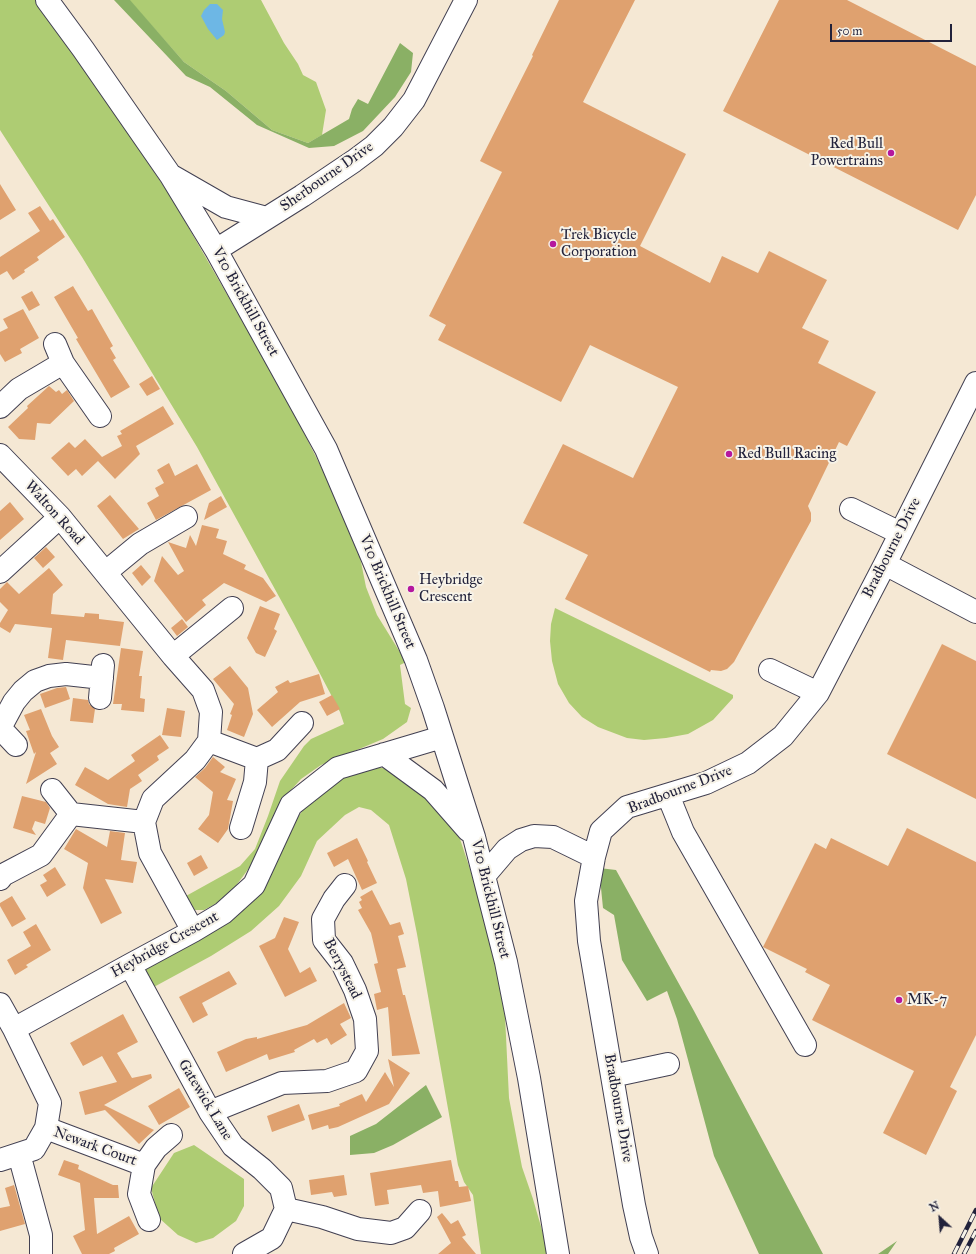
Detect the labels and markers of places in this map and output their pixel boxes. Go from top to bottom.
place label: Red Bull Powertrains [811,135,883,170]
marker: Red Bull Powertrains [886,148,896,158]
place label: Trek Bicycle Corporation [561,226,637,261]
marker: Trek Bicycle Corporation [548,239,558,249]
place label: Red Bull Racing [737,445,836,463]
marker: Red Bull Racing [724,449,734,459]
place label: Heybridge Crescent [419,571,483,606]
marker: Heybridge Crescent [406,584,416,594]
place label: MK-7 [907,991,947,1009]
marker: MK-7 [894,995,904,1005]

